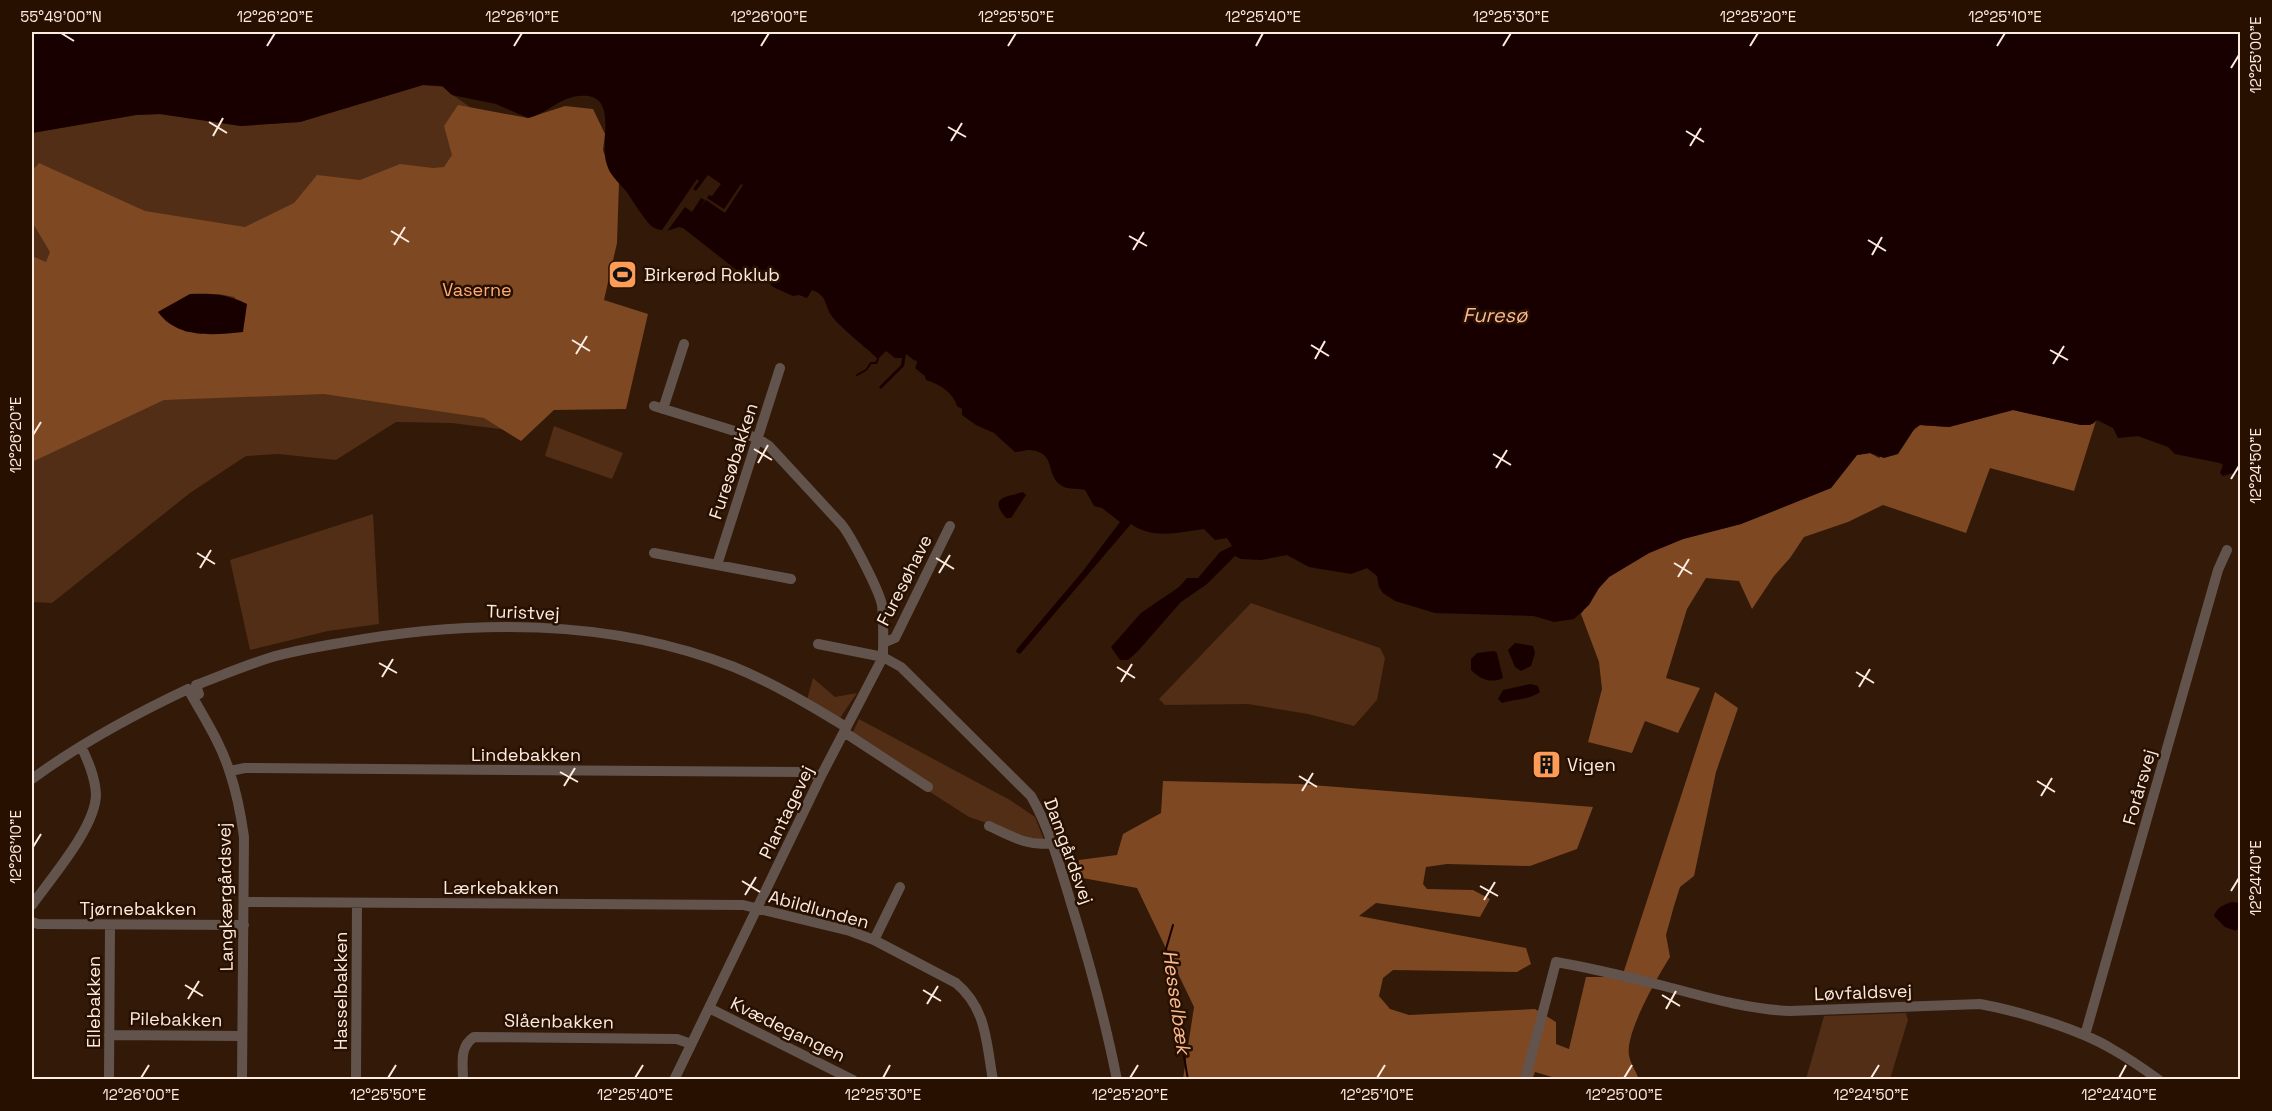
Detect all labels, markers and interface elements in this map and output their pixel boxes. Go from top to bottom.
text: 55°49'00"N [20,7,102,26]
text: 12°26'20"E [237,7,313,26]
text: 12°26'10"E [485,7,559,26]
text: 12°26'00"E [730,7,808,26]
text: 12°25'50"E [978,7,1054,26]
text: 12°25'40"E [1225,7,1301,26]
text: 12°25'30"E [1473,7,1549,26]
text: 12°25'20"E [1720,7,1796,26]
text: 12°25'10"E [1968,7,2042,26]
text: 12°25'00"E [2246,17,2265,93]
sports icon: Birkerød Roklub [607,258,639,290]
place label: Birkerød Roklub [644,263,780,286]
park label: Vaserne [442,278,512,301]
water label: Furesø [1463,302,1528,328]
text: 12°26'20"E [6,397,25,473]
street label: Furesøbakken [703,400,763,522]
text: 12°24'50"E [2246,428,2265,504]
street label: Furesøhave [871,531,937,629]
street label: Turistvej [486,599,560,625]
street label: Lindebakken [471,743,581,766]
street label: Forårsvej [2117,746,2161,828]
building icon: Vigen [1530,748,1562,780]
place label: Vigen [1567,753,1616,776]
street label: Plantagevej [754,762,818,862]
street label: Damgårdsvej [1039,795,1099,907]
text: 12°26'10"E [6,810,25,884]
street label: Langkærgårdsvej [212,822,238,972]
text: 12°24'40"E [2246,840,2265,916]
street label: Lærkebakken [443,876,559,899]
street label: Abildlunden [766,885,872,933]
street label: Tjørnebakken [80,897,197,920]
street label: Hasselbakken [329,932,352,1050]
water label: Hesselbæk [1157,948,1197,1058]
street label: Ellebakken [82,956,105,1048]
street label: Løvfaldsvej [1814,979,1912,1005]
street label: Kvædegangen [727,991,849,1067]
street label: Pilebakken [129,1007,223,1031]
street label: Slåenbakken [504,1009,614,1033]
text: 12°26'00"E [102,1085,180,1104]
text: 12°25'50"E [350,1085,426,1104]
text: 12°25'40"E [597,1085,673,1104]
text: 12°25'30"E [845,1085,921,1104]
text: 12°25'20"E [1092,1085,1168,1104]
text: 12°25'10"E [1340,1085,1414,1104]
text: 12°25'00"E [1586,1085,1662,1104]
text: 12°24'50"E [1833,1085,1909,1104]
text: 12°24'40"E [2081,1085,2157,1104]

